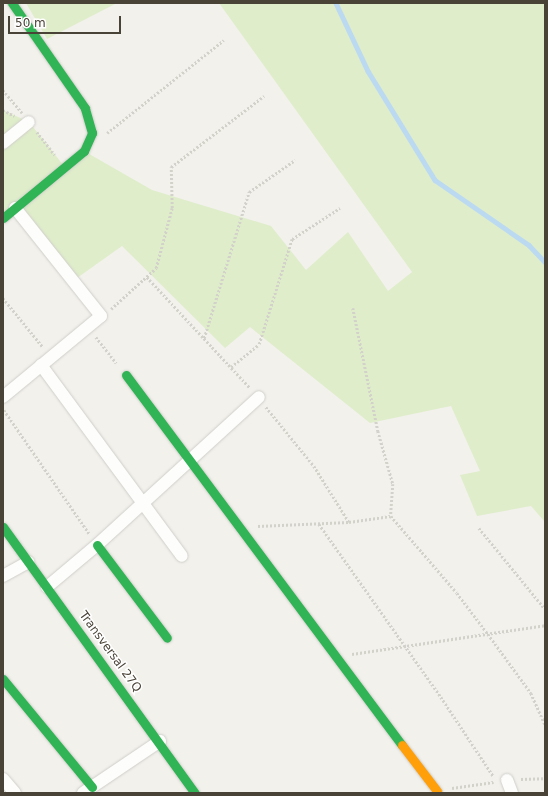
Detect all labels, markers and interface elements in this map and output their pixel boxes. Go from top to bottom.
scale bar [10,8,123,34]
text: 50 m [15,16,46,30]
street label: Transversal 27Q [76,609,144,695]

